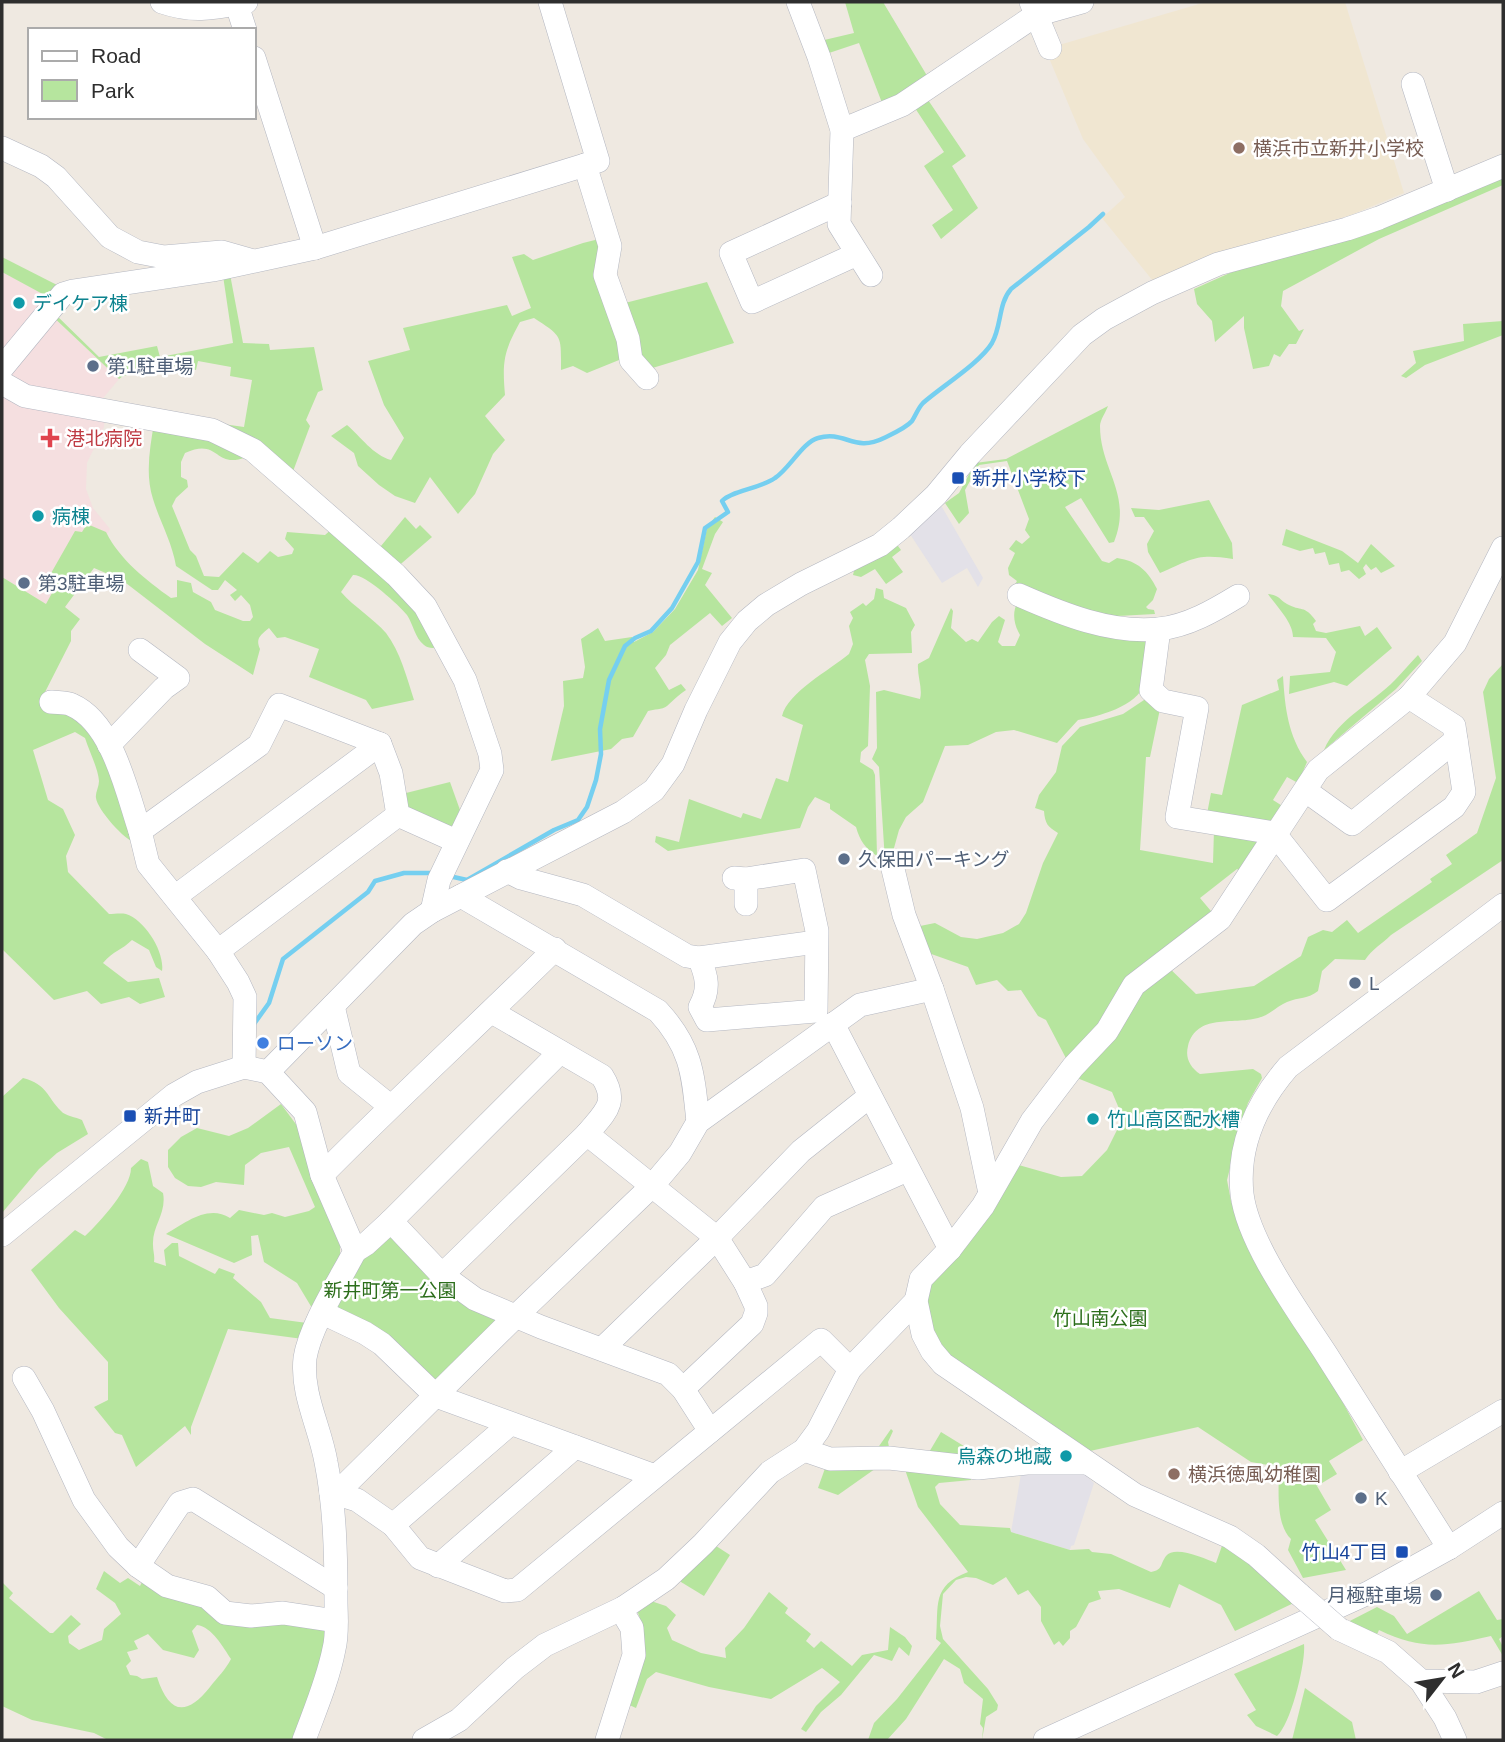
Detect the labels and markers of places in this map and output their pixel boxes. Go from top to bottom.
place label: 横浜市立新井小学校 [1253,138,1424,159]
marker: 横浜市立新井小学校 [1231,140,1247,156]
place label: デイケア棟 [33,293,128,314]
marker: デイケア棟 [11,295,27,311]
place label: 第1駐車場 [107,356,194,377]
marker: 第1駐車場 [85,358,101,374]
marker: 港北病院 [40,428,60,448]
place label: 港北病院 [66,428,142,449]
place label: 新井小学校下 [972,468,1086,489]
marker: 新井小学校下 [950,470,966,486]
place label: 病棟 [52,506,90,527]
marker: 病棟 [30,508,46,524]
place label: 第3駐車場 [38,573,125,594]
marker: 第3駐車場 [16,575,32,591]
place label: 久保田パーキング [858,849,1009,870]
marker: 久保田パーキング [836,851,852,867]
place label: L [1369,973,1380,994]
marker: L [1347,975,1363,991]
place label: ローソン [277,1033,353,1054]
marker: ローソン [255,1035,271,1051]
place label: 新井町 [144,1106,201,1127]
marker: 新井町 [122,1108,138,1124]
place label: 竹山高区配水槽 [1107,1109,1240,1130]
marker: 竹山高区配水槽 [1085,1111,1101,1127]
place label: 烏森の地蔵 [957,1446,1052,1467]
marker: 烏森の地蔵 [1058,1448,1074,1464]
place label: 横浜徳風幼稚園 [1188,1464,1321,1485]
marker: 横浜徳風幼稚園 [1166,1466,1182,1482]
place label: K [1375,1488,1388,1509]
marker: K [1353,1490,1369,1506]
place label: 竹山4丁目 [1301,1542,1388,1563]
marker: 竹山4丁目 [1394,1544,1410,1560]
place label: 月極駐車場 [1327,1585,1422,1606]
marker: 月極駐車場 [1428,1587,1444,1603]

